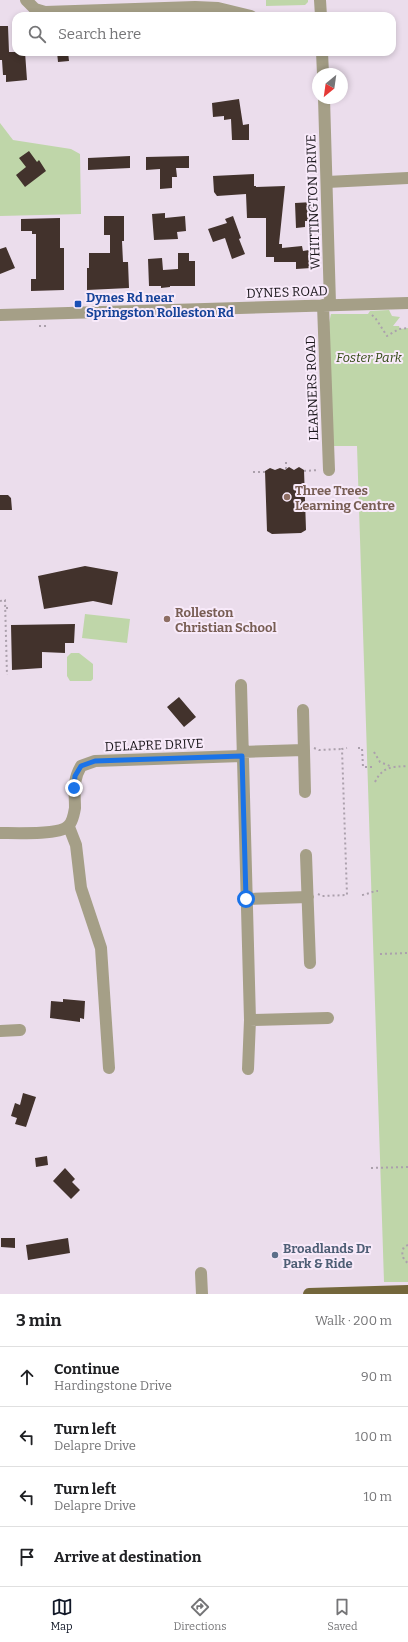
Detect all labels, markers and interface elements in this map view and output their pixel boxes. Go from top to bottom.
search box [12,12,396,56]
icon: search [26,23,48,45]
text: Search here [58,25,141,43]
north arrow [312,68,348,104]
street label: WHITTINGTON DRIVE [303,134,323,270]
street label: DYNES ROAD [246,283,328,301]
place label: Dynes Rd near Springston Rolleston Rd [86,290,234,320]
marker: Dynes Rd near Springston Rolleston Rd [73,299,83,309]
street label: LEARNERS ROAD [303,335,321,441]
park label: Foster Park [336,350,403,365]
place label: Three Trees Learning Centre [295,483,395,513]
marker: Three Trees Learning Centre [282,492,292,502]
place label: Rolleston Christian School [175,605,277,635]
marker: Rolleston Christian School [162,614,172,624]
street label: DELAPRE DRIVE [104,736,204,754]
route end [65,779,83,797]
route start [237,890,255,908]
place label: Broadlands Dr Park & Ride [283,1241,371,1271]
marker: Broadlands Dr Park & Ride [270,1250,280,1260]
text: 3 min [16,1310,61,1331]
text: Walk · 200 m [315,1313,392,1328]
text: Continue [54,1360,120,1378]
icon: ahead [16,1366,38,1388]
text: 90 m [361,1369,392,1384]
text: Hardingstone Drive [54,1378,172,1393]
text: Turn left [54,1420,116,1438]
icon: left [16,1426,38,1448]
text: 100 m [355,1429,392,1444]
text: Delapre Drive [54,1438,136,1453]
text: Turn left [54,1480,116,1498]
icon: left [16,1486,38,1508]
text: 10 m [363,1489,392,1504]
text: Delapre Drive [54,1498,136,1513]
icon: arrive [16,1546,38,1568]
text: Arrive at destination [54,1548,201,1566]
tab: Map [50,1596,73,1633]
tab: Directions [174,1596,226,1633]
tab: Saved [327,1596,358,1633]

